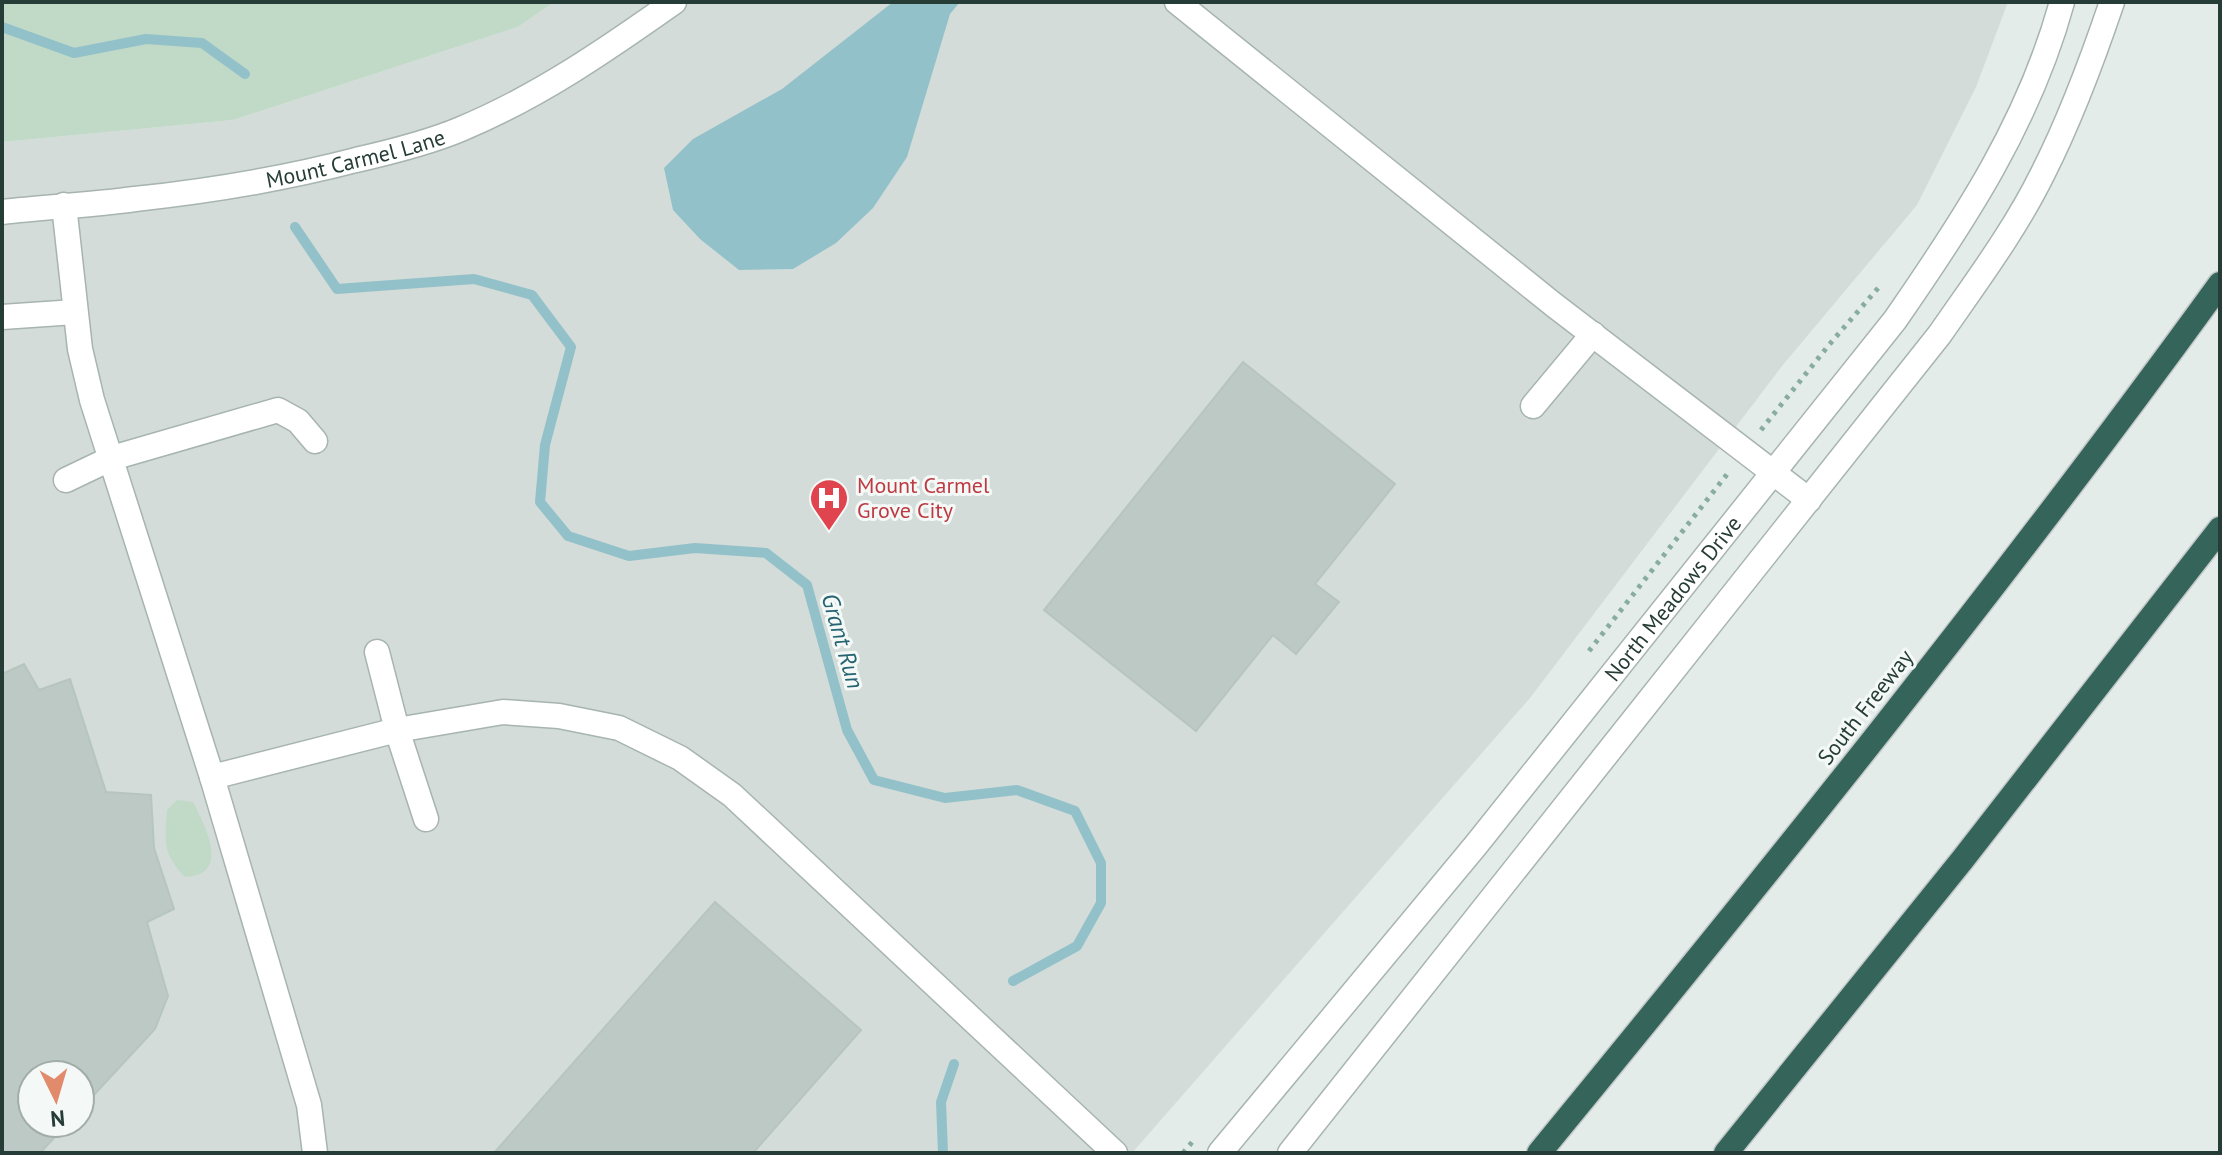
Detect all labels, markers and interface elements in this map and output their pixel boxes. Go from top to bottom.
street label: Mount Carmel Lane [264,122,449,194]
place label: Mount Carmel Grove City [857,471,990,524]
hospital icon: Mount Carmel Grove City [808,477,850,532]
street label: North Meadows Drive [1598,510,1747,687]
water label: Grant Run [815,590,871,692]
street label: South Freeway [1811,643,1919,770]
north arrow [16,1059,96,1139]
text: N [49,1104,66,1134]

